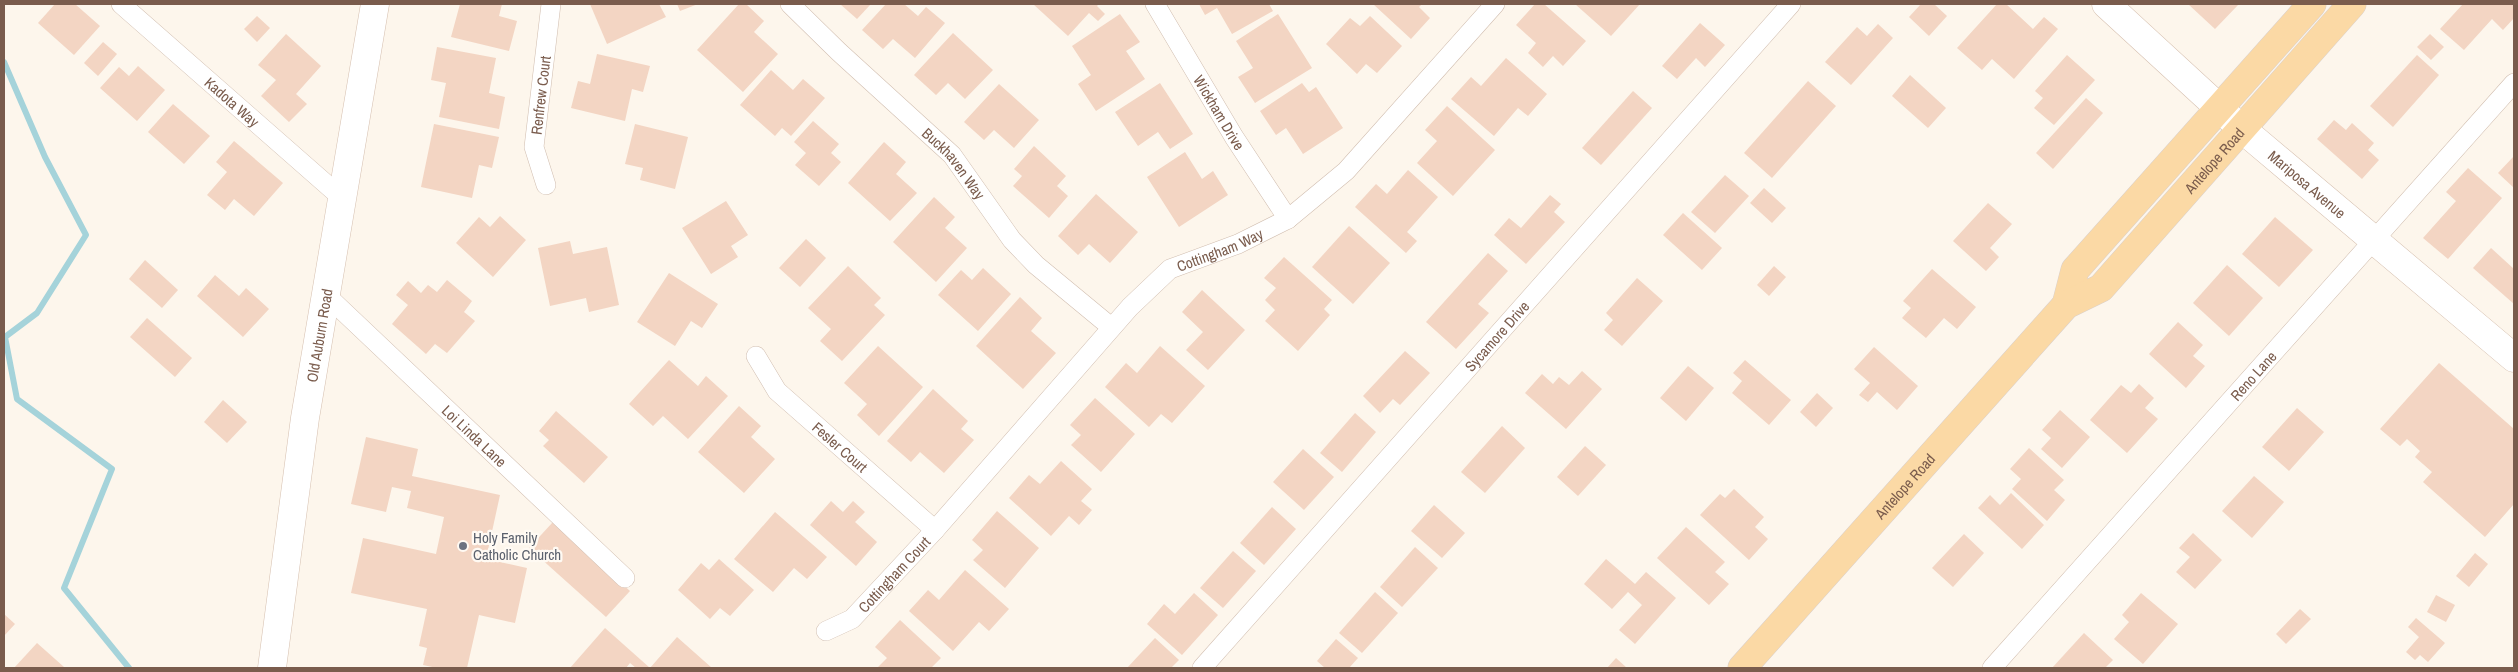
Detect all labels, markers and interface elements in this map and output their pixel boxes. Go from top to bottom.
street label: Renfrew Court [525,54,555,136]
street label: Wickham Drive [1189,71,1250,154]
street label: Kadota Way [200,72,265,132]
street label: Buckhaven Way [918,122,991,204]
street label: Antelope Road [2178,123,2249,198]
street label: Mariposa Avenue [2264,145,2351,223]
street label: Cottingham Way [1174,222,1267,276]
street label: Old Auburn Road [301,287,337,384]
street label: Sycamore Drive [1459,296,1534,376]
street label: Reno Lane [2225,346,2281,405]
street label: Loi Linda Lane [438,400,512,472]
street label: Fesler Court [808,417,873,477]
street label: Antelope Road [1869,449,1939,524]
place label: Holy Family Catholic Church [473,527,561,565]
street label: Cottingham Court [853,531,935,617]
marker: Holy Family Catholic Church [457,540,469,552]

